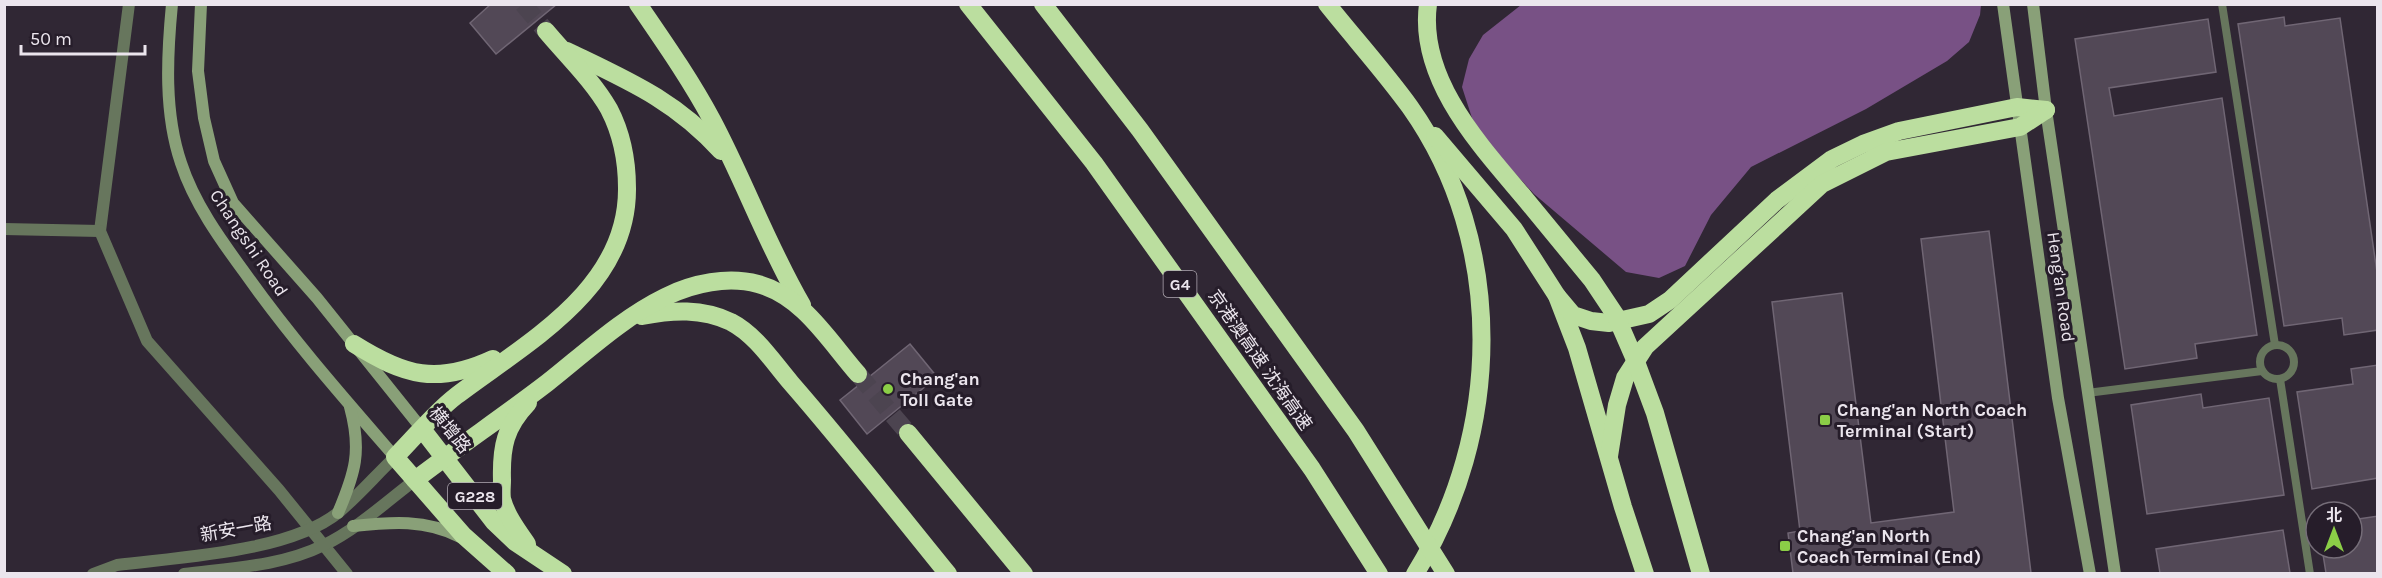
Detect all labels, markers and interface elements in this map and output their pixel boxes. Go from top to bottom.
scale bar [21,18,146,56]
text: 50 m [30,28,72,50]
street label: Changshi Road [205,185,293,301]
street label: Heng'an Road [2042,230,2080,344]
road number: G4 [1164,271,1196,297]
street label: 京港澳高速 沈海高速 [1203,286,1317,434]
place label: Chang'an Toll Gate [900,368,980,411]
marker: Chang'an Toll Gate [881,382,895,396]
place label: Chang'an North Coach Terminal (Start) [1837,399,2027,442]
street label: 横增路 [424,402,476,458]
marker: Chang'an North Coach Terminal (Start) [1818,413,1832,427]
road number: G228 [448,483,502,509]
north arrow [2304,500,2364,560]
text: 北 [2326,506,2342,525]
street label: 新安一路 [199,512,273,546]
place label: Chang'an North Coach Terminal (End) [1797,525,1981,568]
marker: Chang'an North Coach Terminal (End) [1778,539,1792,553]

